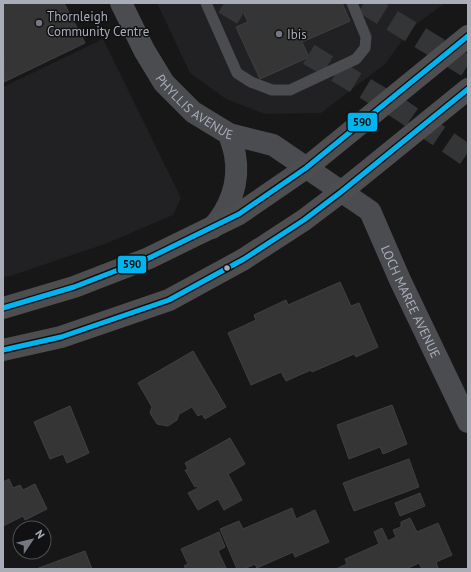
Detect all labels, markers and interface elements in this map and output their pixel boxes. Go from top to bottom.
place label: Thornleigh Community Centre [47,8,149,40]
marker: Thornleigh Community Centre [34,18,44,28]
place label: Ibis [287,26,307,43]
marker: Ibis [274,29,284,39]
street label: PHYLLIS AVENUE [152,71,235,144]
line badge: 590 [347,112,378,132]
text: 590 [353,115,371,129]
street label: LOCH MAREE AVENUE [377,243,444,361]
line badge: 590 [117,255,147,274]
text: 590 [123,257,141,271]
unlabelled marker [222,263,232,273]
north arrow [12,520,52,560]
text: N [32,527,48,541]

